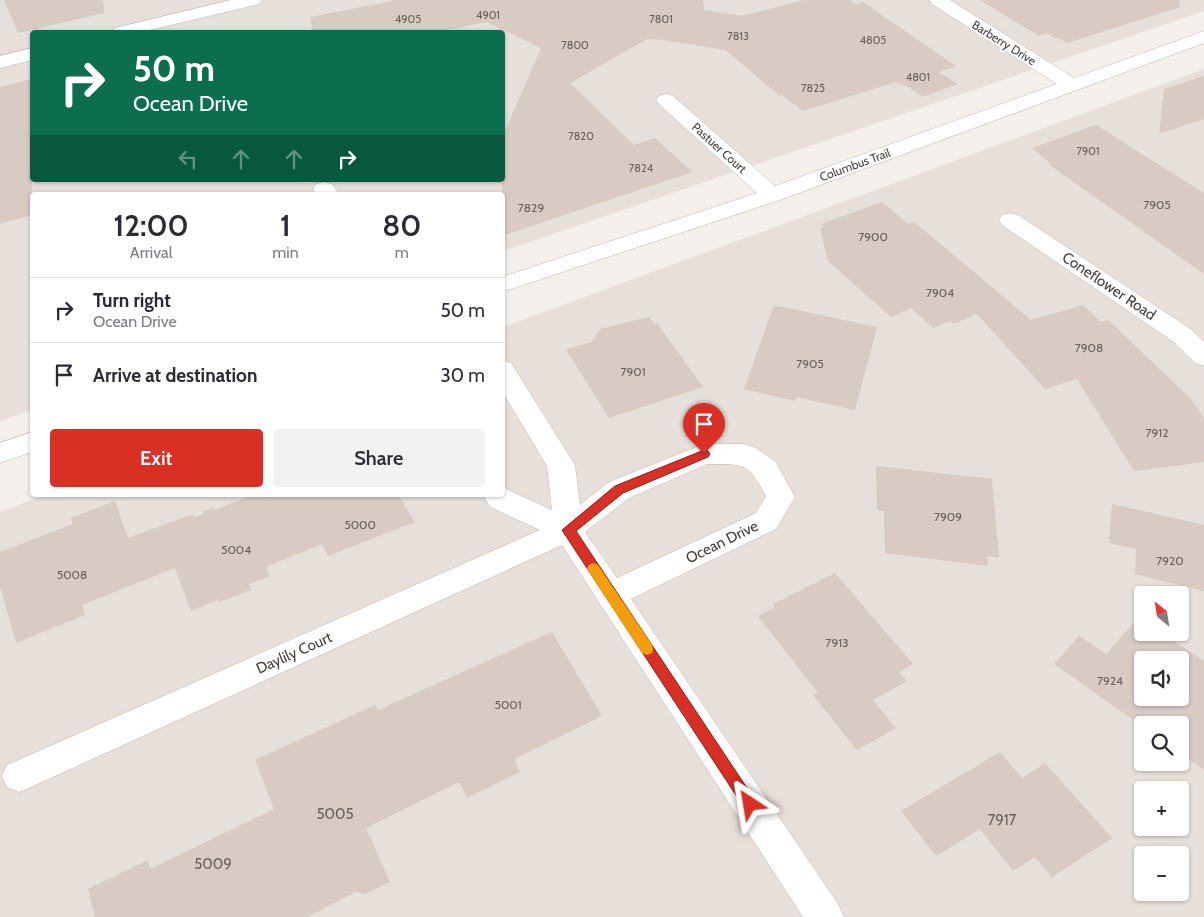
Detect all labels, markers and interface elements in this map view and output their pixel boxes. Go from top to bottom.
house number: 4901 [476,8,500,22]
house number: 4905 [395,12,421,26]
house number: 7801 [649,12,673,26]
street label: Barberry Drive [969,17,1039,68]
house number: 7813 [727,29,749,43]
house number: 4805 [860,33,886,47]
house number: 7800 [561,38,589,52]
text: 50 m [133,47,215,90]
icon: right [50,50,115,115]
house number: 4801 [906,70,930,84]
house number: 7825 [801,81,825,95]
text: Ocean Drive [133,90,248,117]
street label: Pastuer Court [689,119,750,176]
house number: 7820 [568,129,594,143]
house number: 7901 [1076,144,1100,158]
icon: left [174,145,202,173]
icon: ahead [227,145,255,173]
icon: ahead [280,145,308,173]
icon: right [333,145,361,173]
street label: Columbus Trail [817,145,892,184]
house number: 7824 [629,161,654,175]
house number: 7905 [1143,197,1171,212]
house number: 7829 [518,200,544,215]
text: 12:00 [114,207,189,244]
text: 1 [280,207,291,244]
text: 80 [382,207,421,244]
house number: 7900 [858,229,888,244]
text: Arrival [130,243,172,262]
text: min [272,243,299,262]
text: m [395,243,409,262]
street label: Coneflower Road [1059,248,1159,324]
house number: 7904 [926,285,954,300]
text: Turn right [93,289,171,312]
icon: right [50,296,78,324]
text: 50 m [441,299,485,322]
text: Ocean Drive [93,312,177,331]
house number: 7908 [1075,340,1103,355]
house number: 7905 [796,356,824,371]
icon: arrive [50,361,78,389]
text: Arrive at destination [93,364,257,387]
text: 30 m [441,364,485,387]
house number: 7901 [620,364,646,379]
pin [683,403,725,454]
icon: arrive [690,410,718,438]
house number: 7912 [1145,425,1169,440]
button: Exit [50,429,263,487]
button: Share [273,429,485,487]
house number: 7909 [934,509,962,524]
house number: 5000 [344,517,376,532]
street label: Ocean Drive [683,517,761,567]
house number: 5004 [221,542,251,557]
house number: 7920 [1156,553,1184,568]
house number: 5008 [57,567,87,582]
north arrow [1134,586,1189,641]
map controls [1134,586,1189,901]
street label: Daylily Court [253,628,335,678]
house number: 7913 [825,635,849,650]
button: sound [1134,651,1189,706]
house number: 7924 [1097,673,1123,688]
house number: 5001 [494,697,522,712]
button: search [1134,716,1189,771]
position arrow [723,777,775,829]
button: + [1134,781,1189,836]
house number: 5005 [316,805,354,823]
house number: 7917 [988,811,1017,829]
button: − [1134,846,1189,901]
house number: 5009 [194,855,232,873]

